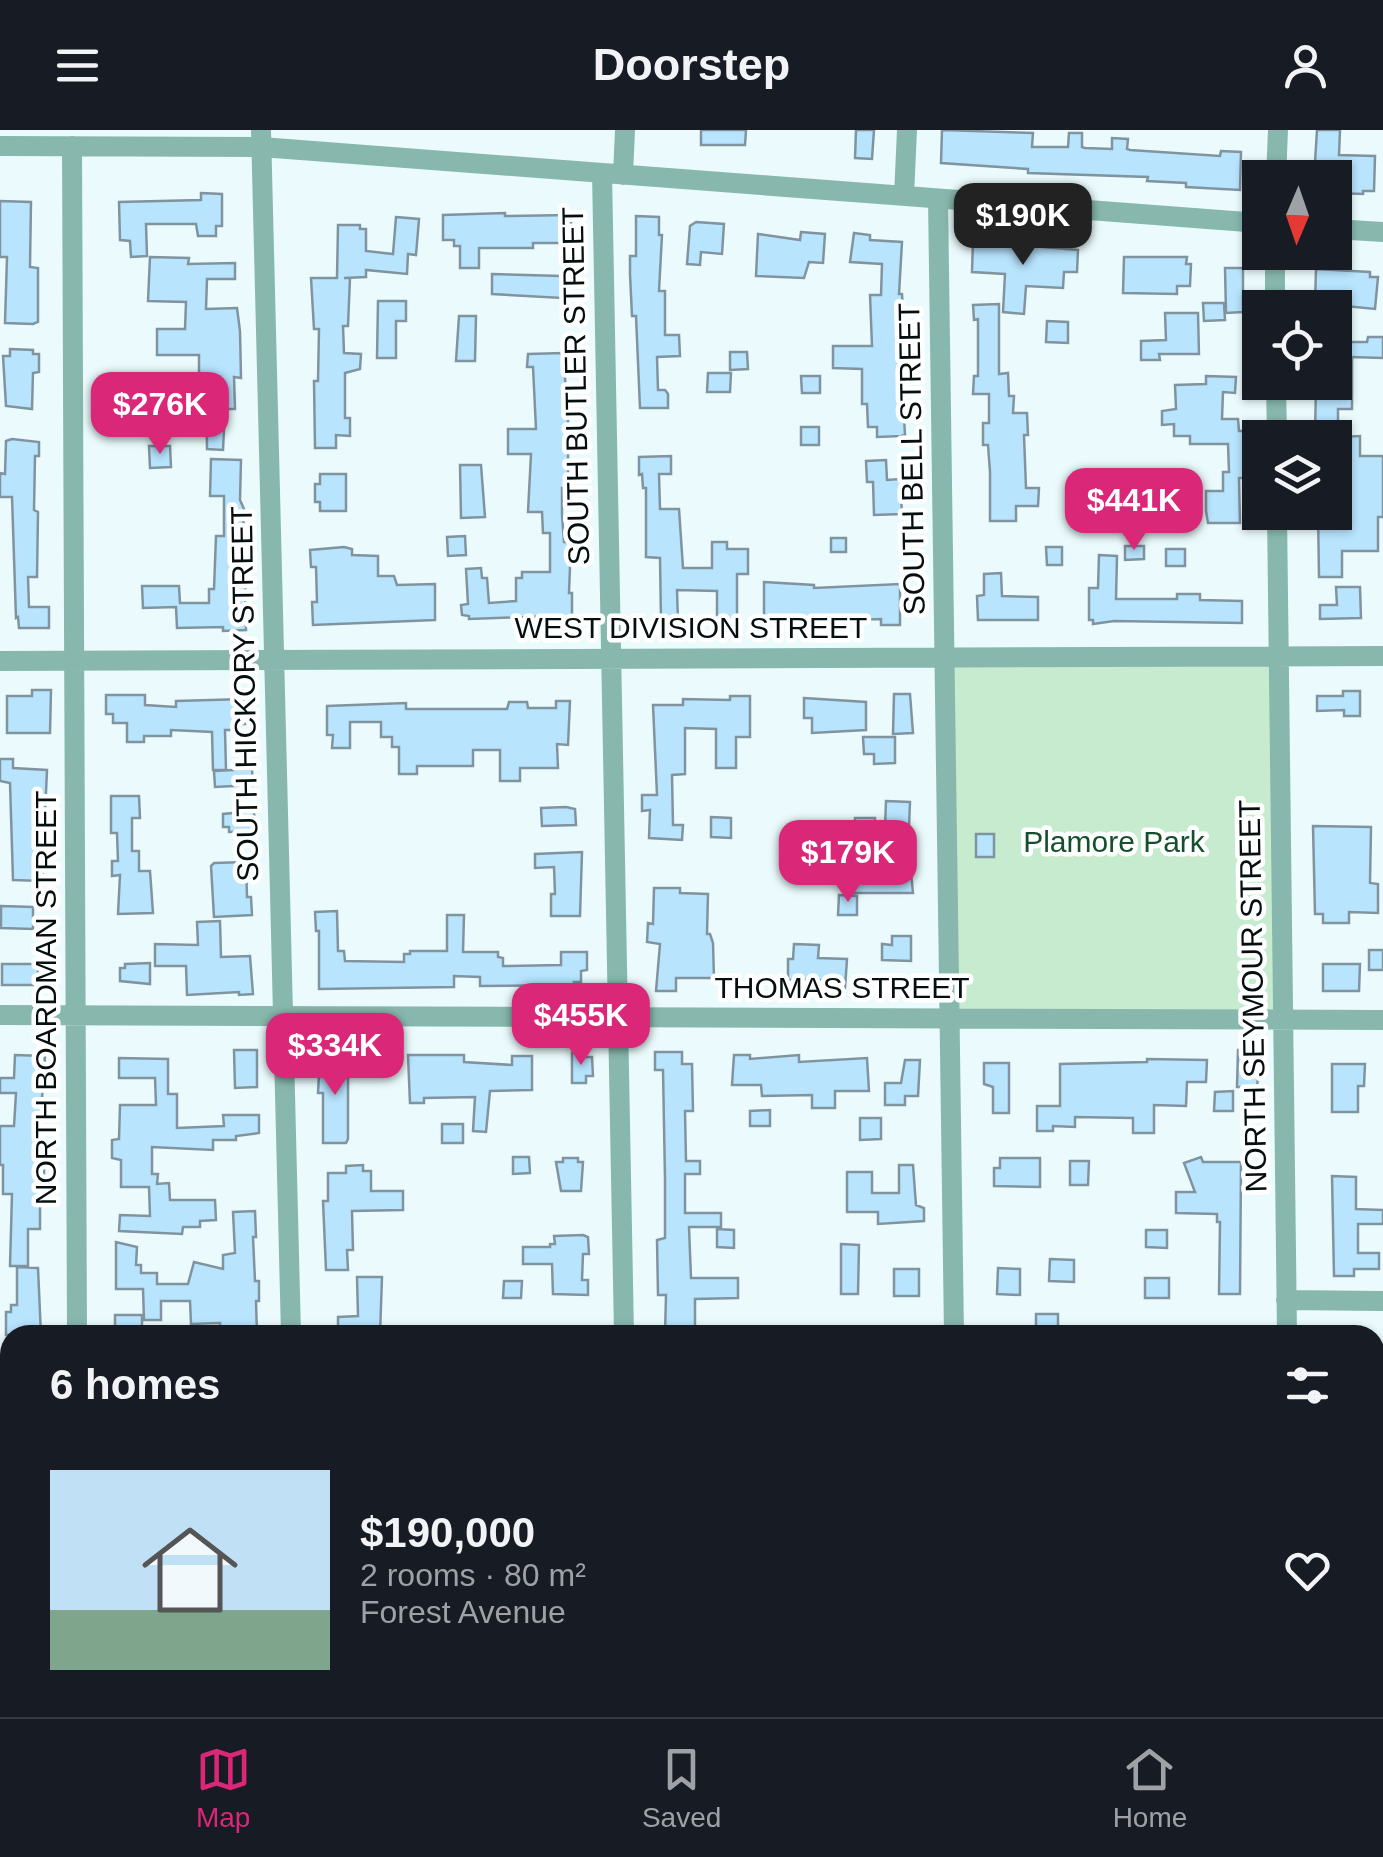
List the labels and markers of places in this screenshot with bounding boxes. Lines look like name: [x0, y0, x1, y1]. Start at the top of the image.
pin: $190K: [953, 183, 1093, 268]
pin: $276K: [90, 372, 230, 457]
pin: $441K: [1064, 468, 1204, 553]
pin: $179K: [778, 820, 918, 905]
pin: $455K: [511, 983, 651, 1068]
pin: $334K: [265, 1013, 405, 1098]

